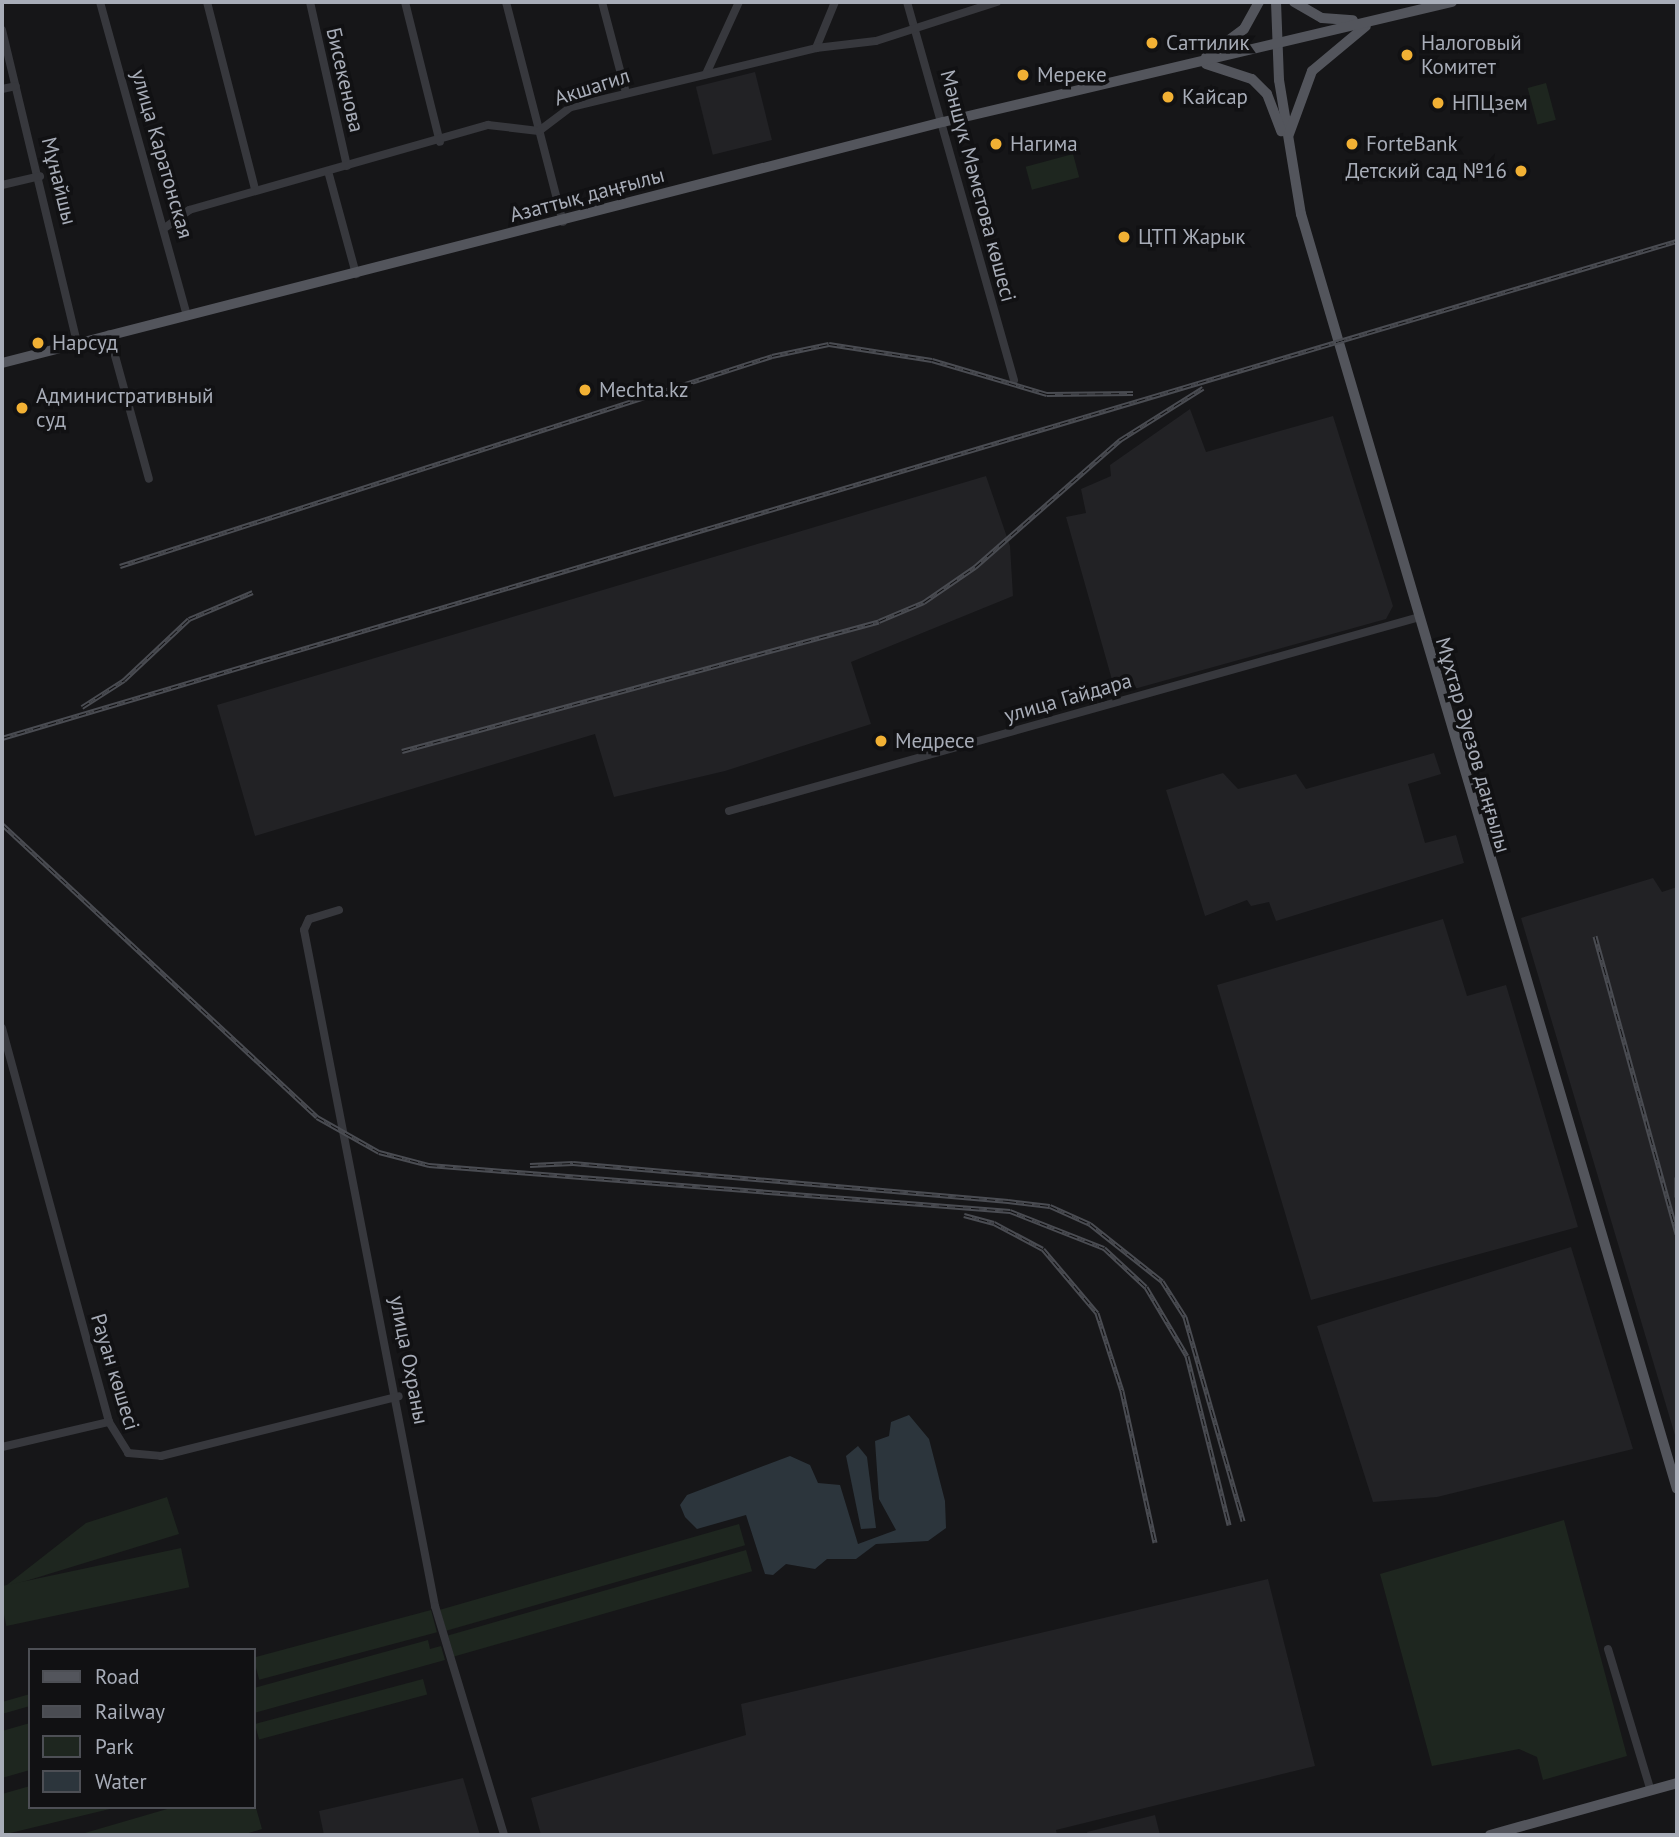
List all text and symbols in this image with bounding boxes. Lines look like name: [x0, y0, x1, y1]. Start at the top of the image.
street label: Бисекенова: [321, 25, 369, 135]
place label: Саттилик: [1166, 30, 1249, 56]
place label: Налоговый Комитет: [1421, 30, 1522, 80]
marker: Саттилик: [1144, 35, 1160, 51]
marker: Налоговый Комитет: [1399, 47, 1415, 63]
place label: Мереке: [1037, 62, 1107, 88]
street label: Акшагил: [551, 63, 633, 111]
street label: улица Каратонская: [126, 67, 198, 241]
street label: Мәншүк Мәметова көшесі: [935, 67, 1021, 305]
marker: Мереке: [1015, 67, 1031, 83]
place label: Кайсар: [1182, 84, 1248, 110]
marker: Кайсар: [1160, 89, 1176, 105]
place label: НПЦзем: [1452, 90, 1528, 116]
marker: НПЦзем: [1430, 95, 1446, 111]
place label: Нагима: [1010, 131, 1078, 157]
place label: ForteBank: [1366, 131, 1458, 157]
street label: Мұнайшы: [36, 135, 82, 227]
marker: Нагима: [988, 136, 1004, 152]
marker: ForteBank: [1344, 136, 1360, 152]
place label: Детский сад №16: [1345, 158, 1507, 184]
street label: Азаттық даңғылы: [507, 162, 667, 228]
marker: Детский сад №16: [1513, 163, 1529, 179]
place label: ЦТП Жарык: [1138, 224, 1245, 250]
marker: ЦТП Жарык: [1116, 229, 1132, 245]
place label: Нарсуд: [52, 330, 118, 356]
marker: Нарсуд: [30, 335, 46, 351]
place label: Mechta.kz: [599, 377, 688, 403]
marker: Mechta.kz: [577, 382, 593, 398]
place label: Административный суд: [36, 383, 214, 433]
marker: Административный суд: [14, 400, 30, 416]
street label: Мұхтар Әуезов даңғылы: [1430, 634, 1516, 856]
street label: улица Гайдара: [1001, 668, 1135, 728]
place label: Медресе: [895, 728, 975, 754]
marker: Медресе: [873, 733, 889, 749]
street label: улица Охраны: [384, 1293, 434, 1427]
street label: Рауан көшесі: [85, 1311, 145, 1433]
legend: [28, 1648, 256, 1809]
text: Road: [95, 1663, 139, 1690]
text: Railway: [95, 1698, 165, 1725]
text: Park: [95, 1733, 134, 1760]
text: Water: [95, 1768, 147, 1795]

